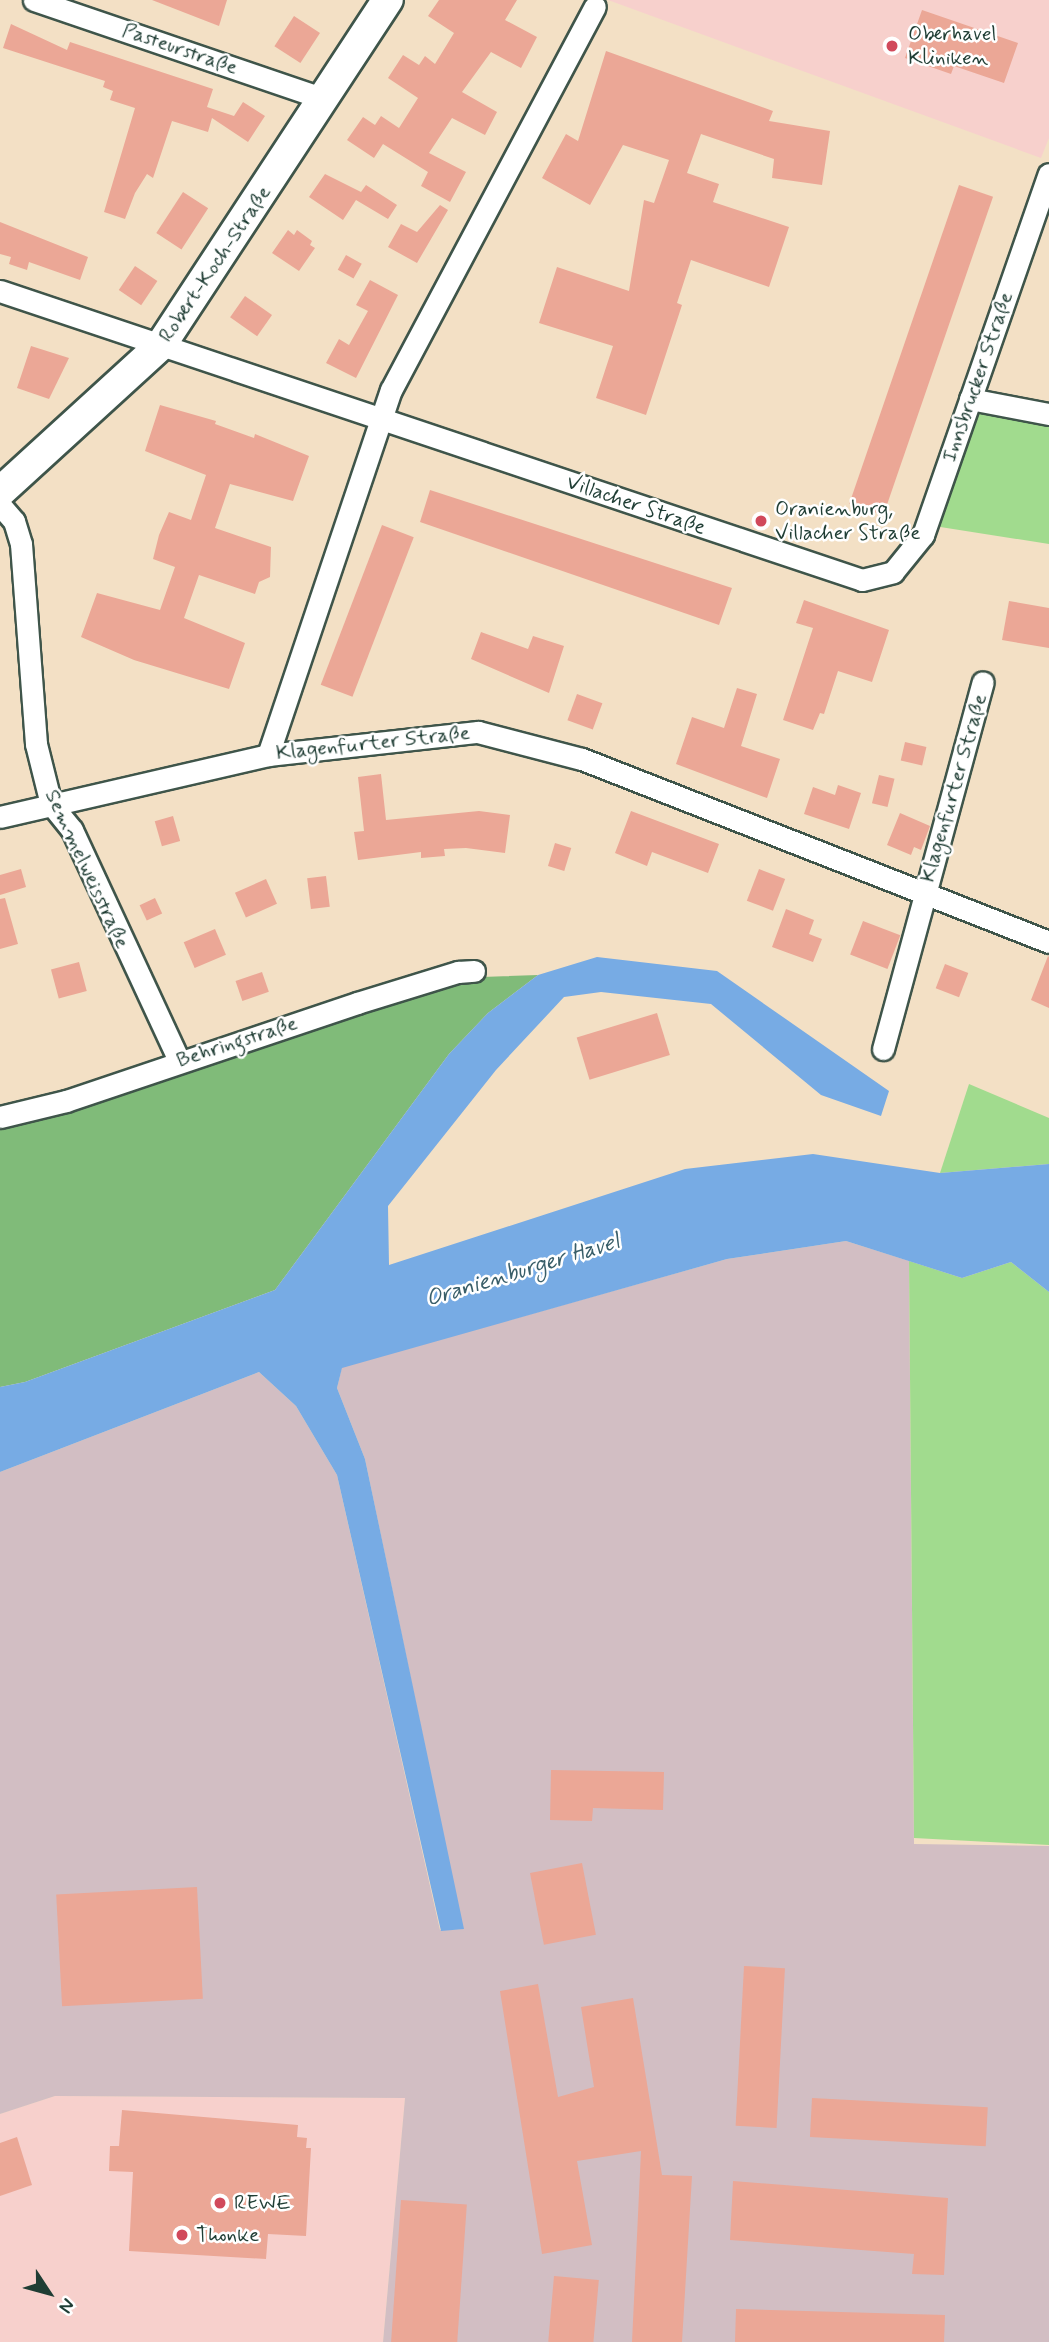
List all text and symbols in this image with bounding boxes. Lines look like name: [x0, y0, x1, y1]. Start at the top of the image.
street label: Pasteurstraße: [119, 18, 241, 80]
place label: Oberhavel Kliniken: [908, 21, 997, 71]
marker: Oberhavel Kliniken: [882, 36, 902, 56]
street label: Robert-Koch-Straße: [153, 181, 277, 347]
street label: Innsbrucker Straße: [938, 290, 1018, 464]
street label: Villacher Straße: [563, 469, 709, 541]
place label: Oranienburg, Villacher Straße: [775, 496, 920, 546]
marker: Oranienburg, Villacher Straße: [753, 513, 769, 529]
street label: Klagenfurter Straße: [916, 693, 992, 883]
street label: Klagenfurter Straße: [277, 720, 469, 766]
street label: Semmelweisstraße: [39, 786, 135, 952]
street label: Behringstraße: [173, 1011, 301, 1073]
water label: Oranienburger Havel: [421, 1228, 625, 1314]
place label: REWE: [234, 2190, 291, 2216]
marker: REWE: [212, 2195, 228, 2211]
place label: Thonke: [196, 2222, 259, 2248]
marker: Thonke: [174, 2227, 190, 2243]
north arrow: [14, 2258, 84, 2328]
text: N: [53, 2293, 80, 2318]

